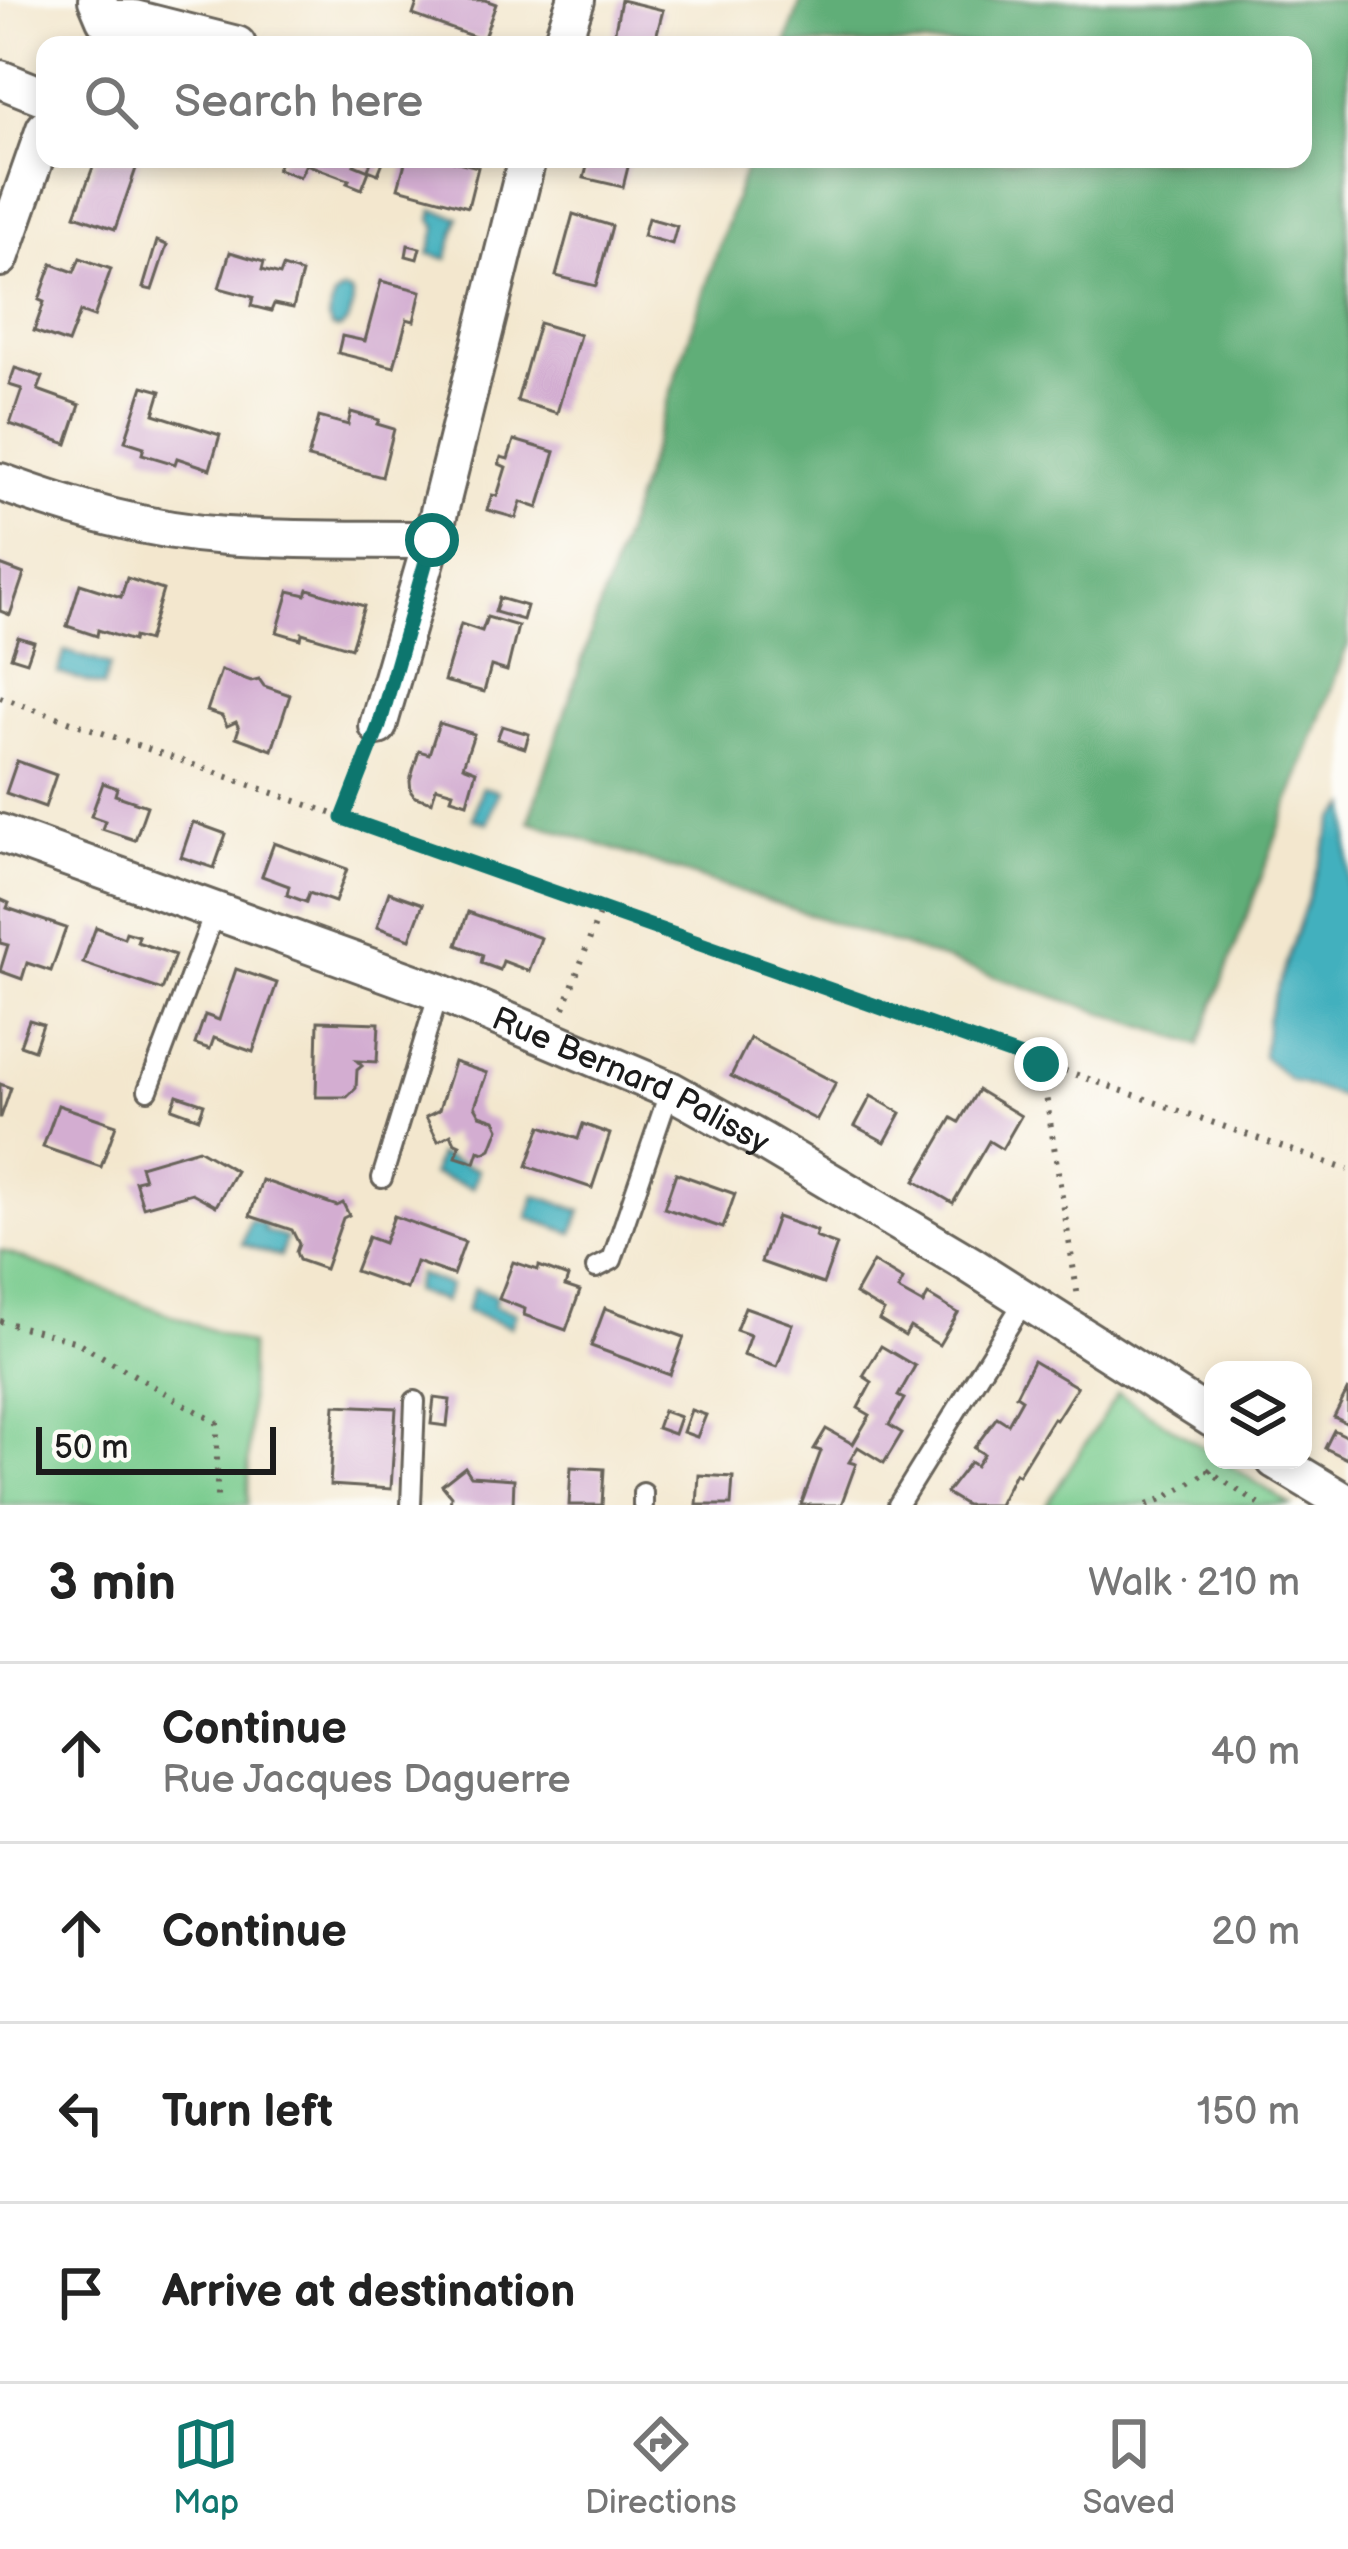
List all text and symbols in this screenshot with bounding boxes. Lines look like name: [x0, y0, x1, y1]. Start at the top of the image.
search box: [36, 36, 1312, 168]
icon: search: [78, 69, 144, 135]
text: Search here: [174, 75, 423, 130]
route start: [405, 513, 459, 567]
street label: Rue Bernard Palissy: [486, 999, 776, 1163]
route end: [1014, 1037, 1068, 1091]
map controls: [1204, 1361, 1312, 1469]
button: layers: [1204, 1361, 1312, 1469]
scale bar: [36, 1421, 276, 1474]
text: 50 m: [54, 1428, 129, 1468]
text: 3 min: [48, 1553, 176, 1614]
text: Walk · 210 m: [1088, 1560, 1300, 1607]
text: Continue: [162, 1702, 347, 1757]
icon: ahead: [48, 1720, 114, 1786]
text: 40 m: [1210, 1729, 1300, 1776]
text: Rue Jacques Daguerre: [162, 1757, 571, 1804]
icon: ahead: [48, 1900, 114, 1966]
text: Continue: [162, 1905, 347, 1960]
text: 20 m: [1211, 1909, 1300, 1956]
icon: left: [48, 2080, 114, 2146]
text: Turn left: [162, 2085, 333, 2140]
text: 150 m: [1197, 2089, 1300, 2136]
icon: arrive: [48, 2260, 114, 2326]
text: Arrive at destination: [162, 2265, 575, 2320]
tab: Map: [173, 2411, 239, 2523]
tab: Directions: [585, 2411, 737, 2523]
tab: Saved: [1082, 2411, 1175, 2523]

